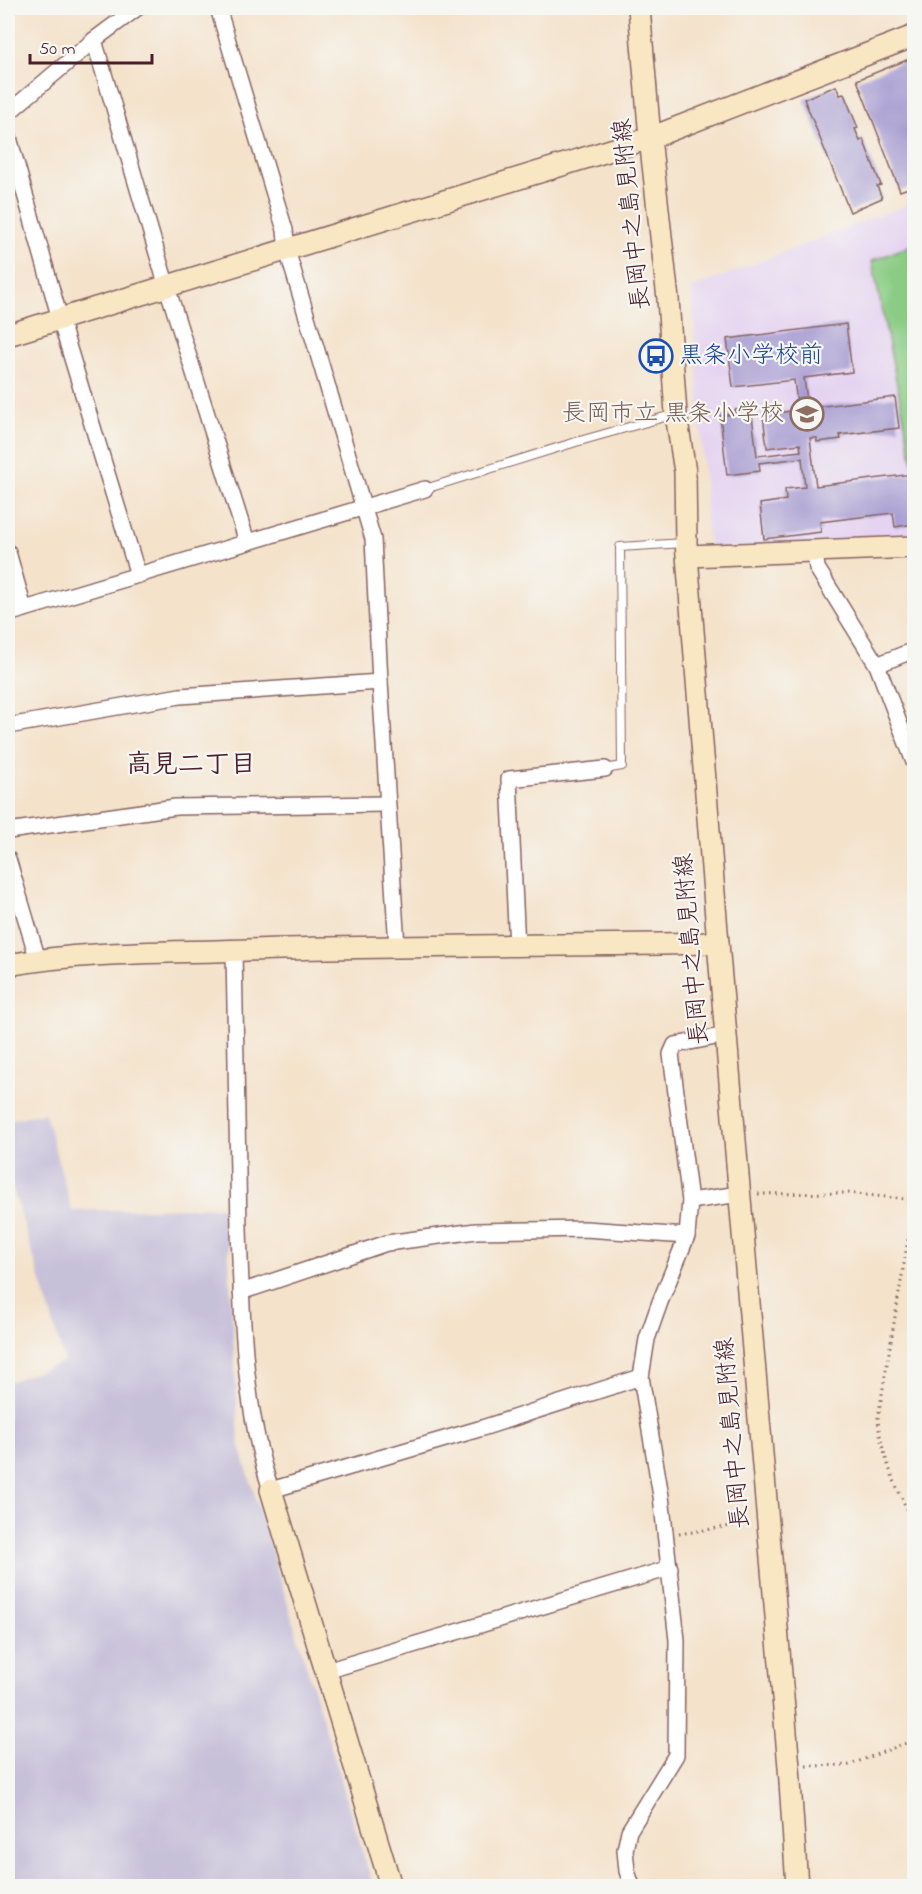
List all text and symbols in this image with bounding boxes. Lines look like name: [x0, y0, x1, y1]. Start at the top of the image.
scale bar: [30, 27, 152, 65]
text: 50 m: [39, 37, 76, 63]
street label: 長岡中之島見附線: [606, 117, 660, 311]
bus stop icon: 黒条小学校前: [638, 338, 674, 374]
place label: 黒条小学校前: [679, 339, 823, 374]
school or university icon: 長岡市立 黒条小学校: [789, 396, 825, 432]
place label: 長岡市立 黒条小学校: [562, 397, 784, 432]
district label: 高見二丁目: [126, 747, 256, 785]
street label: 長岡中之島見附線: [667, 852, 719, 1046]
street label: 長岡中之島見附線: [708, 1336, 760, 1530]

